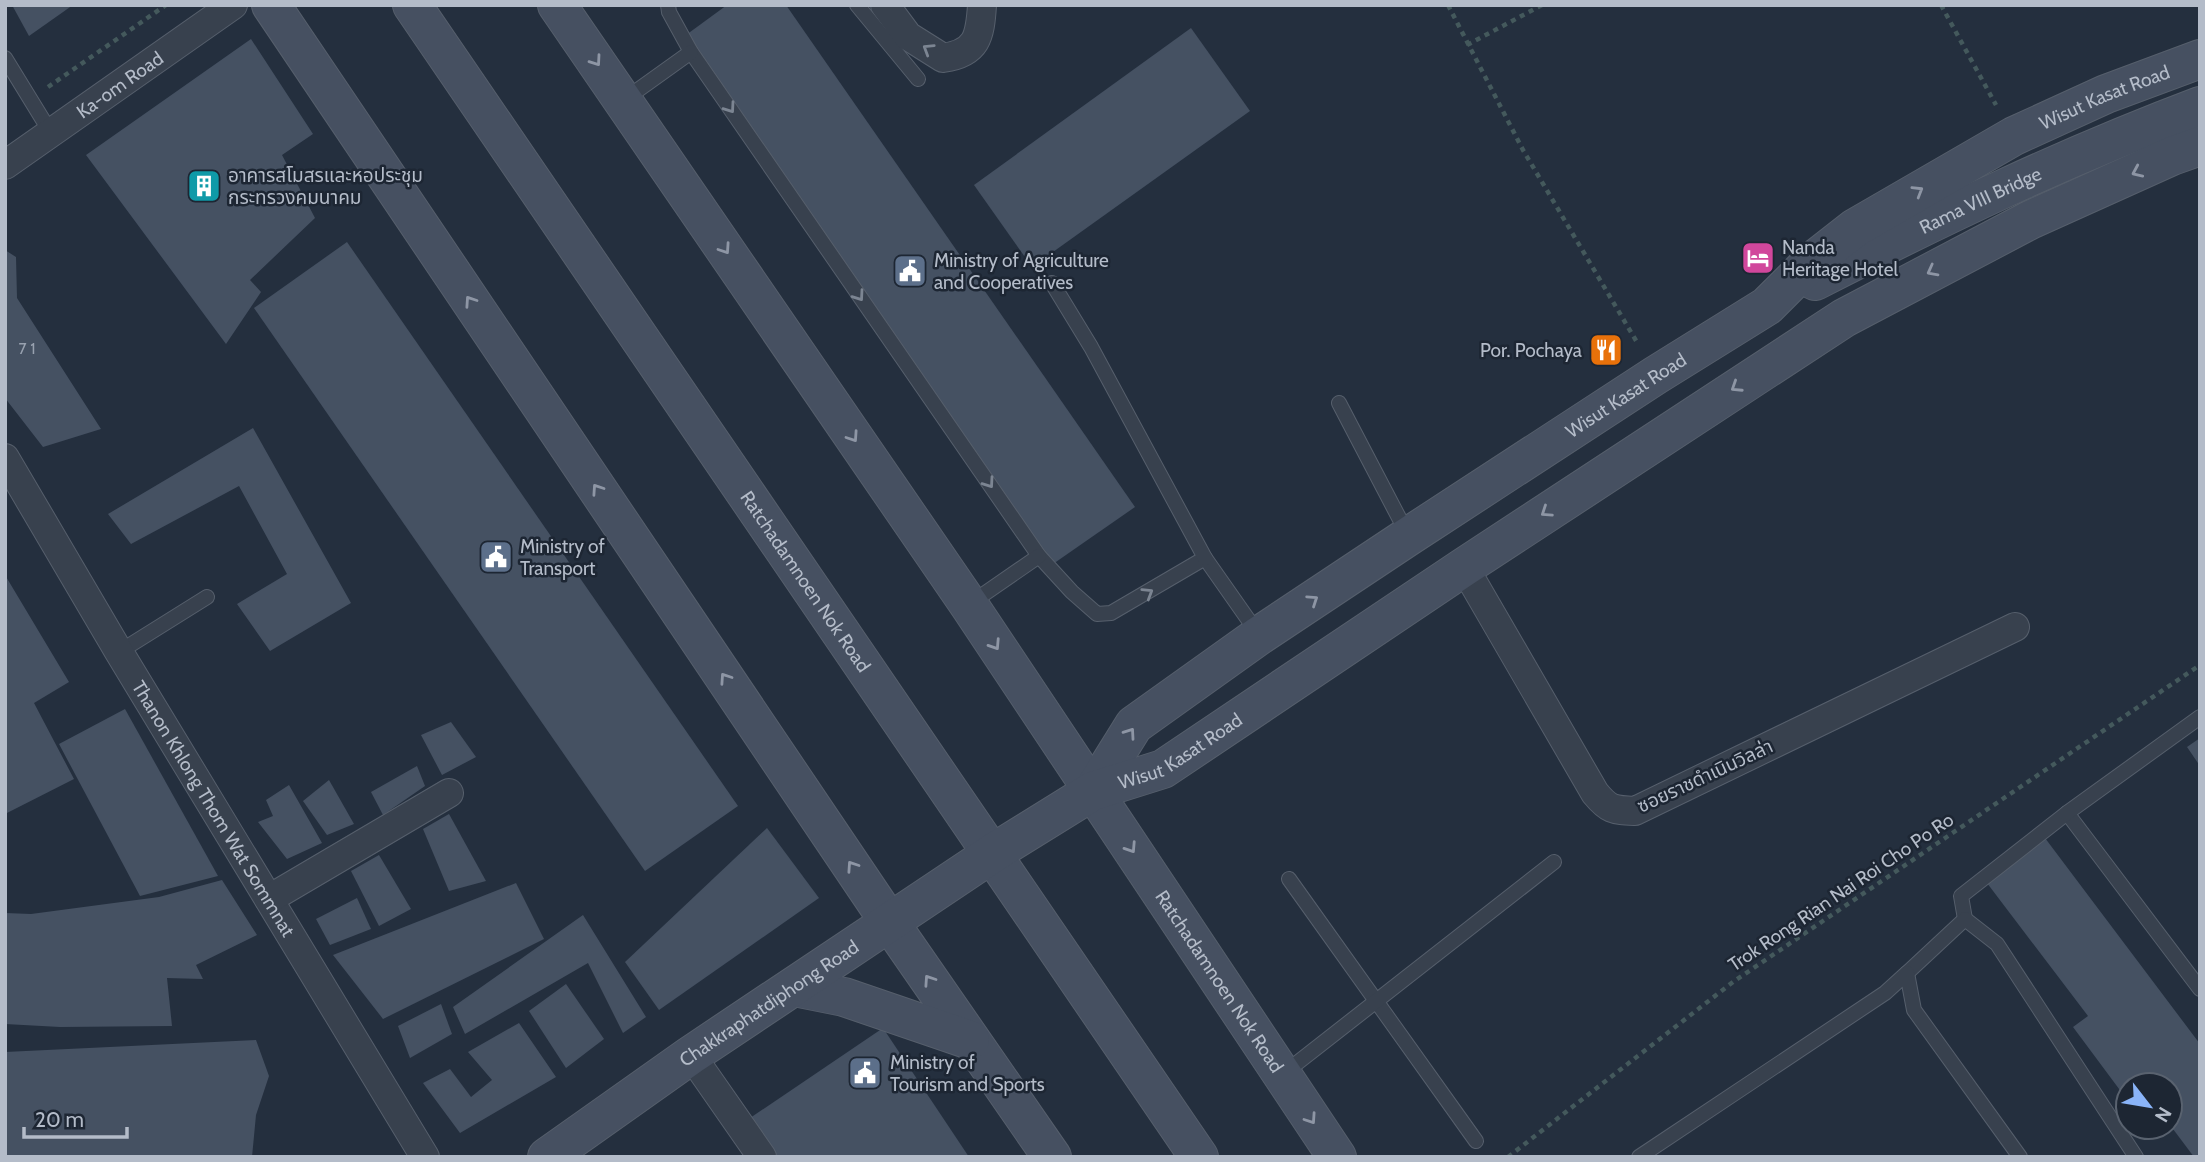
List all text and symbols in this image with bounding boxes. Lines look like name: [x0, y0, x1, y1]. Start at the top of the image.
one-way arrow: [923, 44, 936, 57]
street label: Ka-om Road: [72, 46, 167, 123]
one-way arrow: [588, 53, 600, 66]
street label: Wisut Kasat Road: [2036, 60, 2173, 134]
one-way arrow: [722, 100, 734, 113]
street label: Rama VIII Bridge: [1915, 161, 2045, 238]
place label: อาคารสโมสรและหอประชุม กระทรวงคมนาคม: [228, 164, 423, 209]
one-way arrow: [2131, 164, 2144, 178]
building icon: อาคารสโมสรและหอประชุม กระทรวงคมนาคม: [185, 167, 223, 205]
one-way arrow: [1910, 186, 1923, 199]
place label: Nanda Heritage Hotel: [1782, 236, 1898, 281]
hotel icon: Nanda Heritage Hotel: [1739, 239, 1777, 277]
one-way arrow: [717, 241, 729, 254]
place label: Ministry of Agriculture and Cooperatives: [934, 249, 1109, 294]
public building icon: Ministry of Agriculture and Cooperatives: [891, 252, 929, 290]
one-way arrow: [1927, 263, 1939, 276]
one-way arrow: [851, 288, 864, 301]
one-way arrow: [465, 295, 478, 308]
restaurant icon: Por. Pochaya: [1587, 331, 1625, 369]
house number: 7 1: [19, 339, 35, 358]
place label: Por. Pochaya: [1480, 339, 1582, 362]
street label: Wisut Kasat Road: [1561, 348, 1690, 442]
one-way arrow: [1731, 379, 1744, 391]
one-way arrow: [845, 429, 858, 442]
one-way arrow: [980, 475, 993, 488]
one-way arrow: [593, 484, 606, 497]
street label: Ratchadamnoen Nok Road: [736, 486, 876, 676]
one-way arrow: [1541, 504, 1554, 517]
place label: Ministry of Transport: [520, 535, 605, 580]
public building icon: Ministry of Transport: [477, 538, 515, 576]
one-way arrow: [1140, 588, 1153, 601]
one-way arrow: [1305, 595, 1318, 608]
one-way arrow: [987, 637, 999, 650]
one-way arrow: [720, 672, 733, 685]
street label: Thanon Khlong Thom Wat Sommnat: [128, 676, 300, 941]
street label: Wisut Kasat Road: [1115, 708, 1246, 794]
one-way arrow: [1122, 728, 1134, 741]
street label: ซอยราชดำเนินวิลล่า: [1633, 734, 1777, 818]
street label: Trok Rong Rian Nai Roi Cho Po Ro: [1724, 808, 1958, 976]
one-way arrow: [1122, 840, 1135, 853]
one-way arrow: [848, 861, 860, 874]
street label: Ratchadamnoen Nok Road: [1151, 886, 1289, 1077]
street label: Chakkraphatdiphong Road: [675, 935, 863, 1071]
one-way arrow: [925, 975, 937, 988]
place label: Ministry of Tourism and Sports: [890, 1051, 1045, 1096]
public building icon: Ministry of Tourism and Sports: [846, 1054, 884, 1092]
north arrow: [2114, 1071, 2184, 1141]
scale bar: [24, 1096, 128, 1140]
text: N: [2150, 1103, 2176, 1126]
text: 20 m: [35, 1107, 84, 1132]
one-way arrow: [1303, 1111, 1316, 1124]

